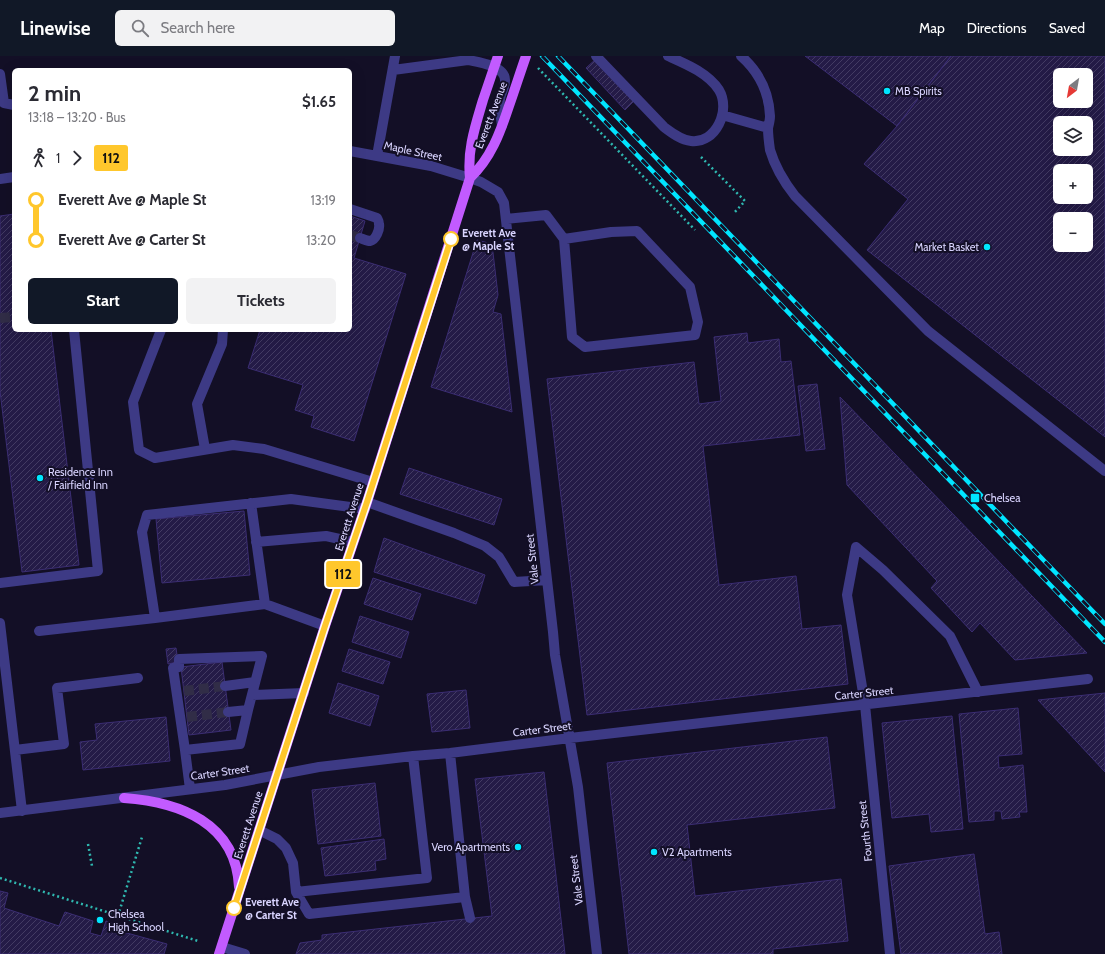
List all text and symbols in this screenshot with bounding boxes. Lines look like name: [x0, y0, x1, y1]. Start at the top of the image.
search box: [115, 10, 395, 46]
text: Linewise: [20, 17, 91, 40]
icon: search: [129, 17, 151, 39]
text: Search here: [161, 19, 235, 37]
text: Map: [919, 19, 945, 37]
text: Directions: [967, 19, 1027, 37]
text: Saved: [1049, 19, 1085, 37]
north arrow: [1053, 68, 1093, 108]
map controls: [1053, 68, 1093, 252]
street label: Everett Avenue: [472, 79, 510, 150]
text: 2 min: [28, 80, 81, 107]
place label: MB Spirits: [895, 84, 942, 98]
marker: MB Spirits: [882, 86, 892, 96]
text: $1.65: [302, 93, 336, 111]
text: 13:18 – 13:20 · Bus: [28, 109, 126, 125]
button: layers: [1053, 116, 1093, 156]
street label: Maple Street: [383, 138, 444, 164]
icon: walk: [28, 147, 50, 169]
icon: forward: [66, 147, 88, 169]
text: 112: [102, 149, 120, 167]
text: 1: [56, 150, 60, 166]
button: +: [1053, 164, 1093, 204]
text: Everett Ave @ Maple St: [58, 191, 206, 209]
text: 13:19: [310, 192, 336, 208]
button: −: [1053, 212, 1093, 252]
place label: Everett Ave @ Maple St: [462, 226, 516, 253]
text: Everett Ave @ Carter St: [58, 231, 206, 249]
marker: Everett Ave @ Maple St: [443, 231, 459, 247]
text: 13:20: [306, 232, 336, 248]
place label: Market Basket: [914, 240, 979, 254]
marker: Market Basket: [982, 242, 992, 252]
button: Start: [28, 278, 178, 324]
button: Tickets: [186, 278, 336, 324]
place label: Residence Inn / Fairfield Inn: [47, 465, 113, 492]
marker: Residence Inn / Fairfield Inn: [35, 473, 45, 483]
street label: Everett Avenue: [331, 481, 367, 553]
place label: Chelsea: [984, 491, 1021, 505]
marker: Chelsea: [969, 492, 981, 504]
street label: Vale Street: [522, 533, 542, 585]
line badge: 112: [320, 561, 366, 587]
text: 112: [334, 565, 352, 583]
street label: Carter Street: [834, 683, 894, 703]
street label: Carter Street: [512, 718, 572, 740]
street label: Carter Street: [190, 761, 250, 783]
street label: Everett Avenue: [230, 789, 266, 861]
street label: Fourth Street: [855, 800, 875, 862]
place label: Vero Apartments: [431, 840, 510, 854]
marker: Vero Apartments: [513, 842, 523, 852]
place label: V2 Apartments: [662, 845, 732, 859]
marker: V2 Apartments: [649, 847, 659, 857]
street label: Vale Street: [566, 854, 586, 906]
place label: Everett Ave @ Carter St: [245, 895, 299, 922]
marker: Everett Ave @ Carter St: [226, 900, 242, 916]
place label: Chelsea High School: [108, 907, 164, 934]
marker: Chelsea High School: [95, 915, 105, 925]

